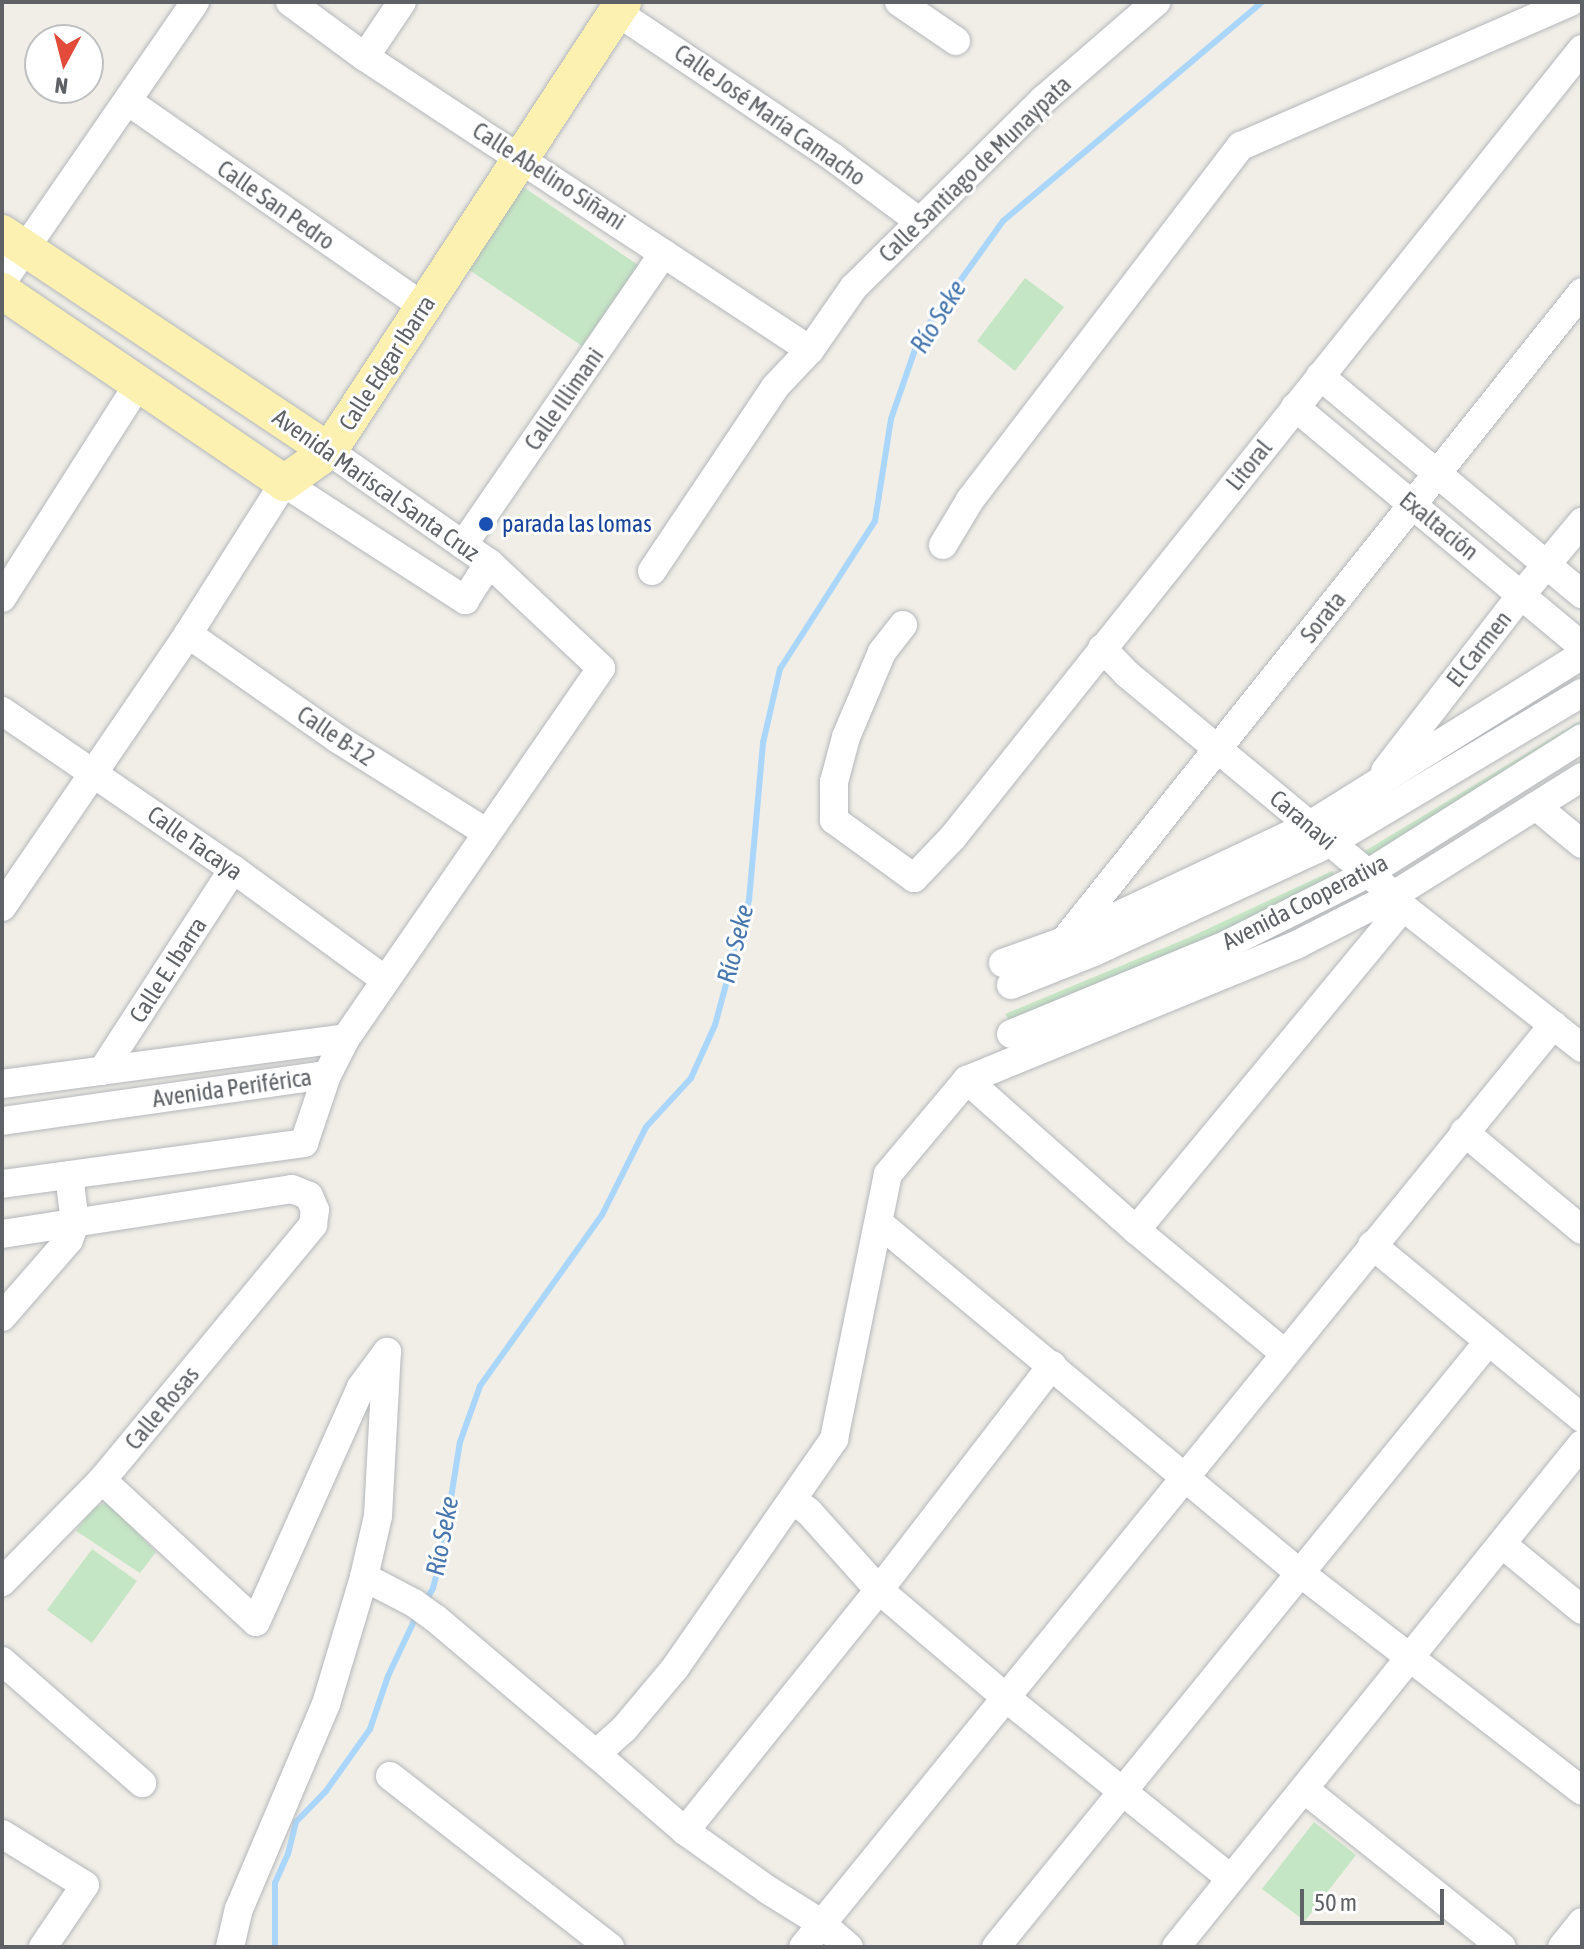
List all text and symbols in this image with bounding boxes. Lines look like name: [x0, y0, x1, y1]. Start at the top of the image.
north arrow: [24, 24, 104, 104]
street label: Calle José María Camacho: [669, 38, 871, 192]
street label: Calle Santiago de Munaypata: [873, 70, 1077, 268]
text: N: [53, 72, 69, 100]
street label: Calle Abelino Siñani: [467, 116, 631, 236]
street label: Calle San Pedro: [212, 154, 340, 256]
water label: Río Seke: [905, 275, 973, 359]
street label: Calle Edgar Ibarra: [333, 290, 441, 436]
street label: Calle Illimani: [518, 342, 610, 456]
street label: Avenida Mariscal Santa Cruz: [267, 403, 485, 567]
street label: Litoral: [1220, 434, 1278, 496]
street label: Exaltación: [1394, 486, 1484, 566]
place label: parada las lomas: [502, 510, 652, 538]
marker: parada las lomas: [477, 515, 495, 533]
street label: Sorata: [1294, 586, 1352, 648]
street label: El Carmen: [1440, 605, 1518, 693]
street label: Calle B-12: [292, 700, 380, 772]
street label: Caranavi: [1264, 784, 1342, 856]
street label: Calle Tacaya: [142, 800, 248, 886]
street label: Avenida Cooperativa: [1217, 848, 1393, 956]
water label: Río Seke: [711, 901, 761, 987]
street label: Calle E. Ibarra: [123, 912, 213, 1028]
street label: Avenida Periférica: [151, 1063, 313, 1113]
street label: Calle Rosas: [119, 1360, 205, 1456]
water label: Río Seke: [420, 1494, 466, 1578]
scale bar: [1304, 1873, 1448, 1923]
text: 50 m: [1314, 1889, 1357, 1916]

